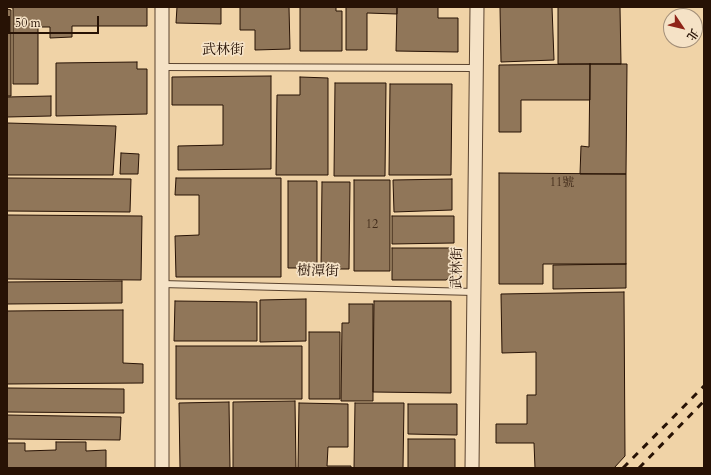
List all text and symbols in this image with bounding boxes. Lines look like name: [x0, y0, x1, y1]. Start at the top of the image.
scale bar: [10, 8, 101, 34]
north arrow: [663, 8, 703, 48]
text: 50 m: [15, 15, 41, 31]
text: 北: [683, 26, 702, 43]
street label: 武林街: [202, 43, 244, 59]
house number: 11號: [550, 176, 574, 190]
house number: 12: [366, 218, 378, 232]
street label: 武林街: [449, 247, 467, 289]
street label: 樹潭街: [297, 263, 339, 281]

